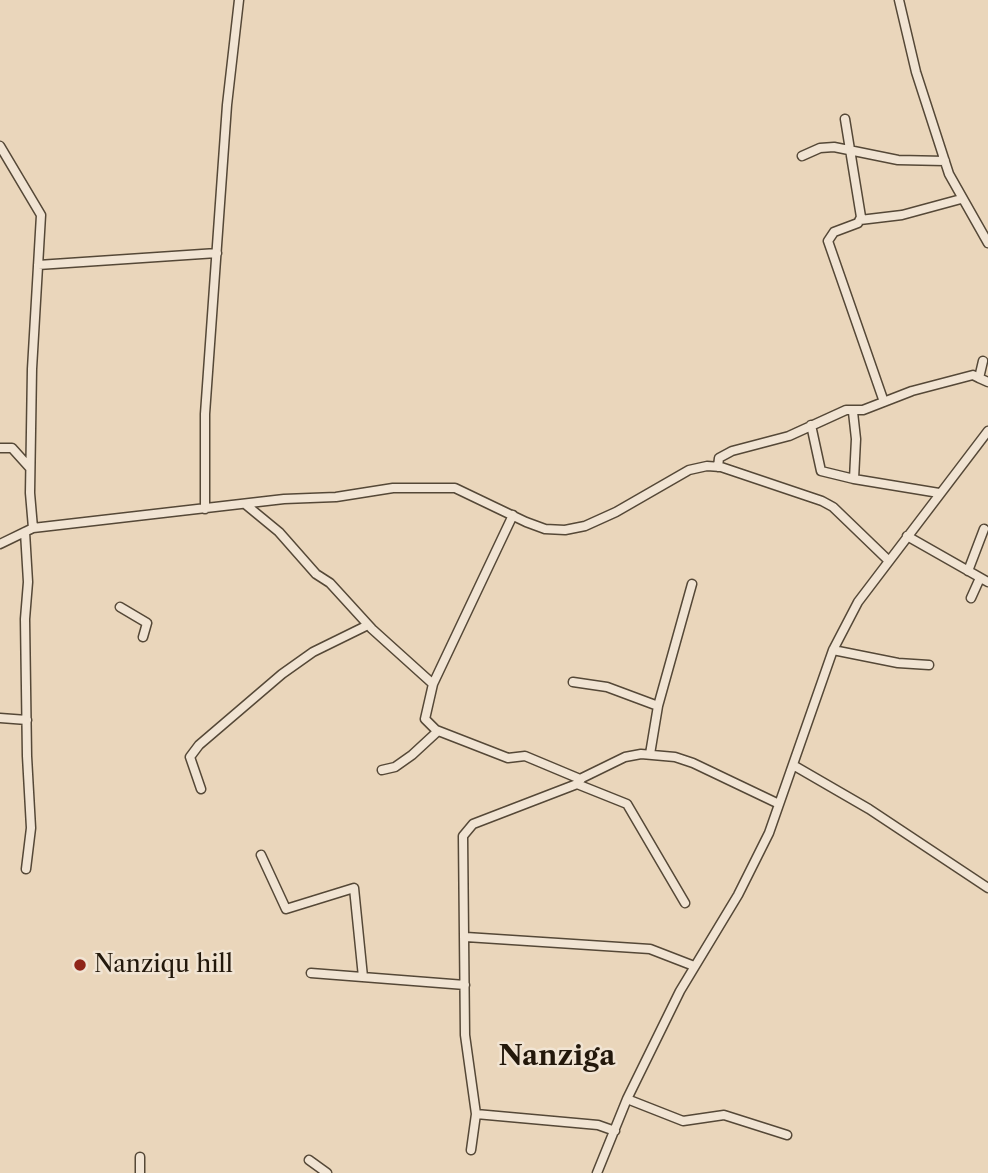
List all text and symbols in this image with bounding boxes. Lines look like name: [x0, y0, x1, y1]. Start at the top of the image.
place label: Nanziqu hill: [94, 951, 233, 979]
marker: Nanziqu hill: [72, 957, 88, 973]
district label: Nanziga: [498, 1040, 616, 1074]

